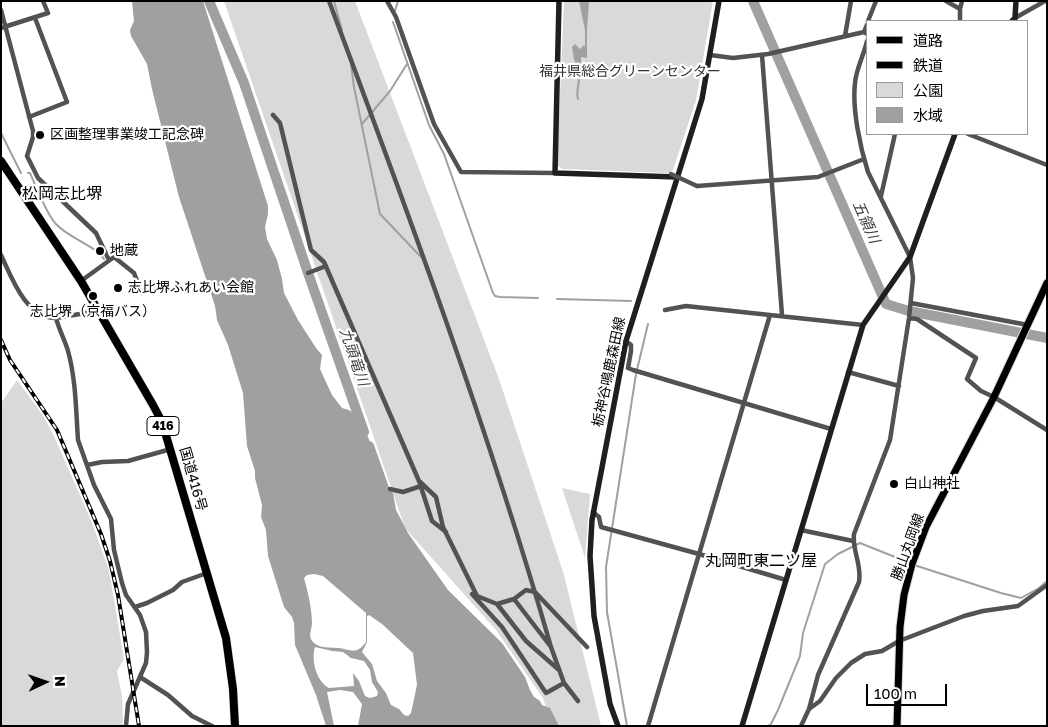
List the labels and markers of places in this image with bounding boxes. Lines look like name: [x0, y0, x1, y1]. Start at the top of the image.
place label: 区画整理事業竣工記念碑: [50, 127, 204, 143]
marker: 区画整理事業竣工記念碑: [34, 129, 46, 141]
place label: 地蔵: [110, 243, 138, 259]
marker: 地蔵: [94, 245, 106, 257]
place label: 志比堺ふれあい会館: [128, 280, 254, 296]
marker: 志比堺ふれあい会館: [112, 282, 124, 294]
marker: 志比堺（京福バス）: [87, 290, 99, 302]
place label: 志比堺（京福バス）: [30, 304, 156, 320]
place label: 白山神社: [904, 476, 960, 492]
marker: 白山神社: [888, 478, 900, 490]

